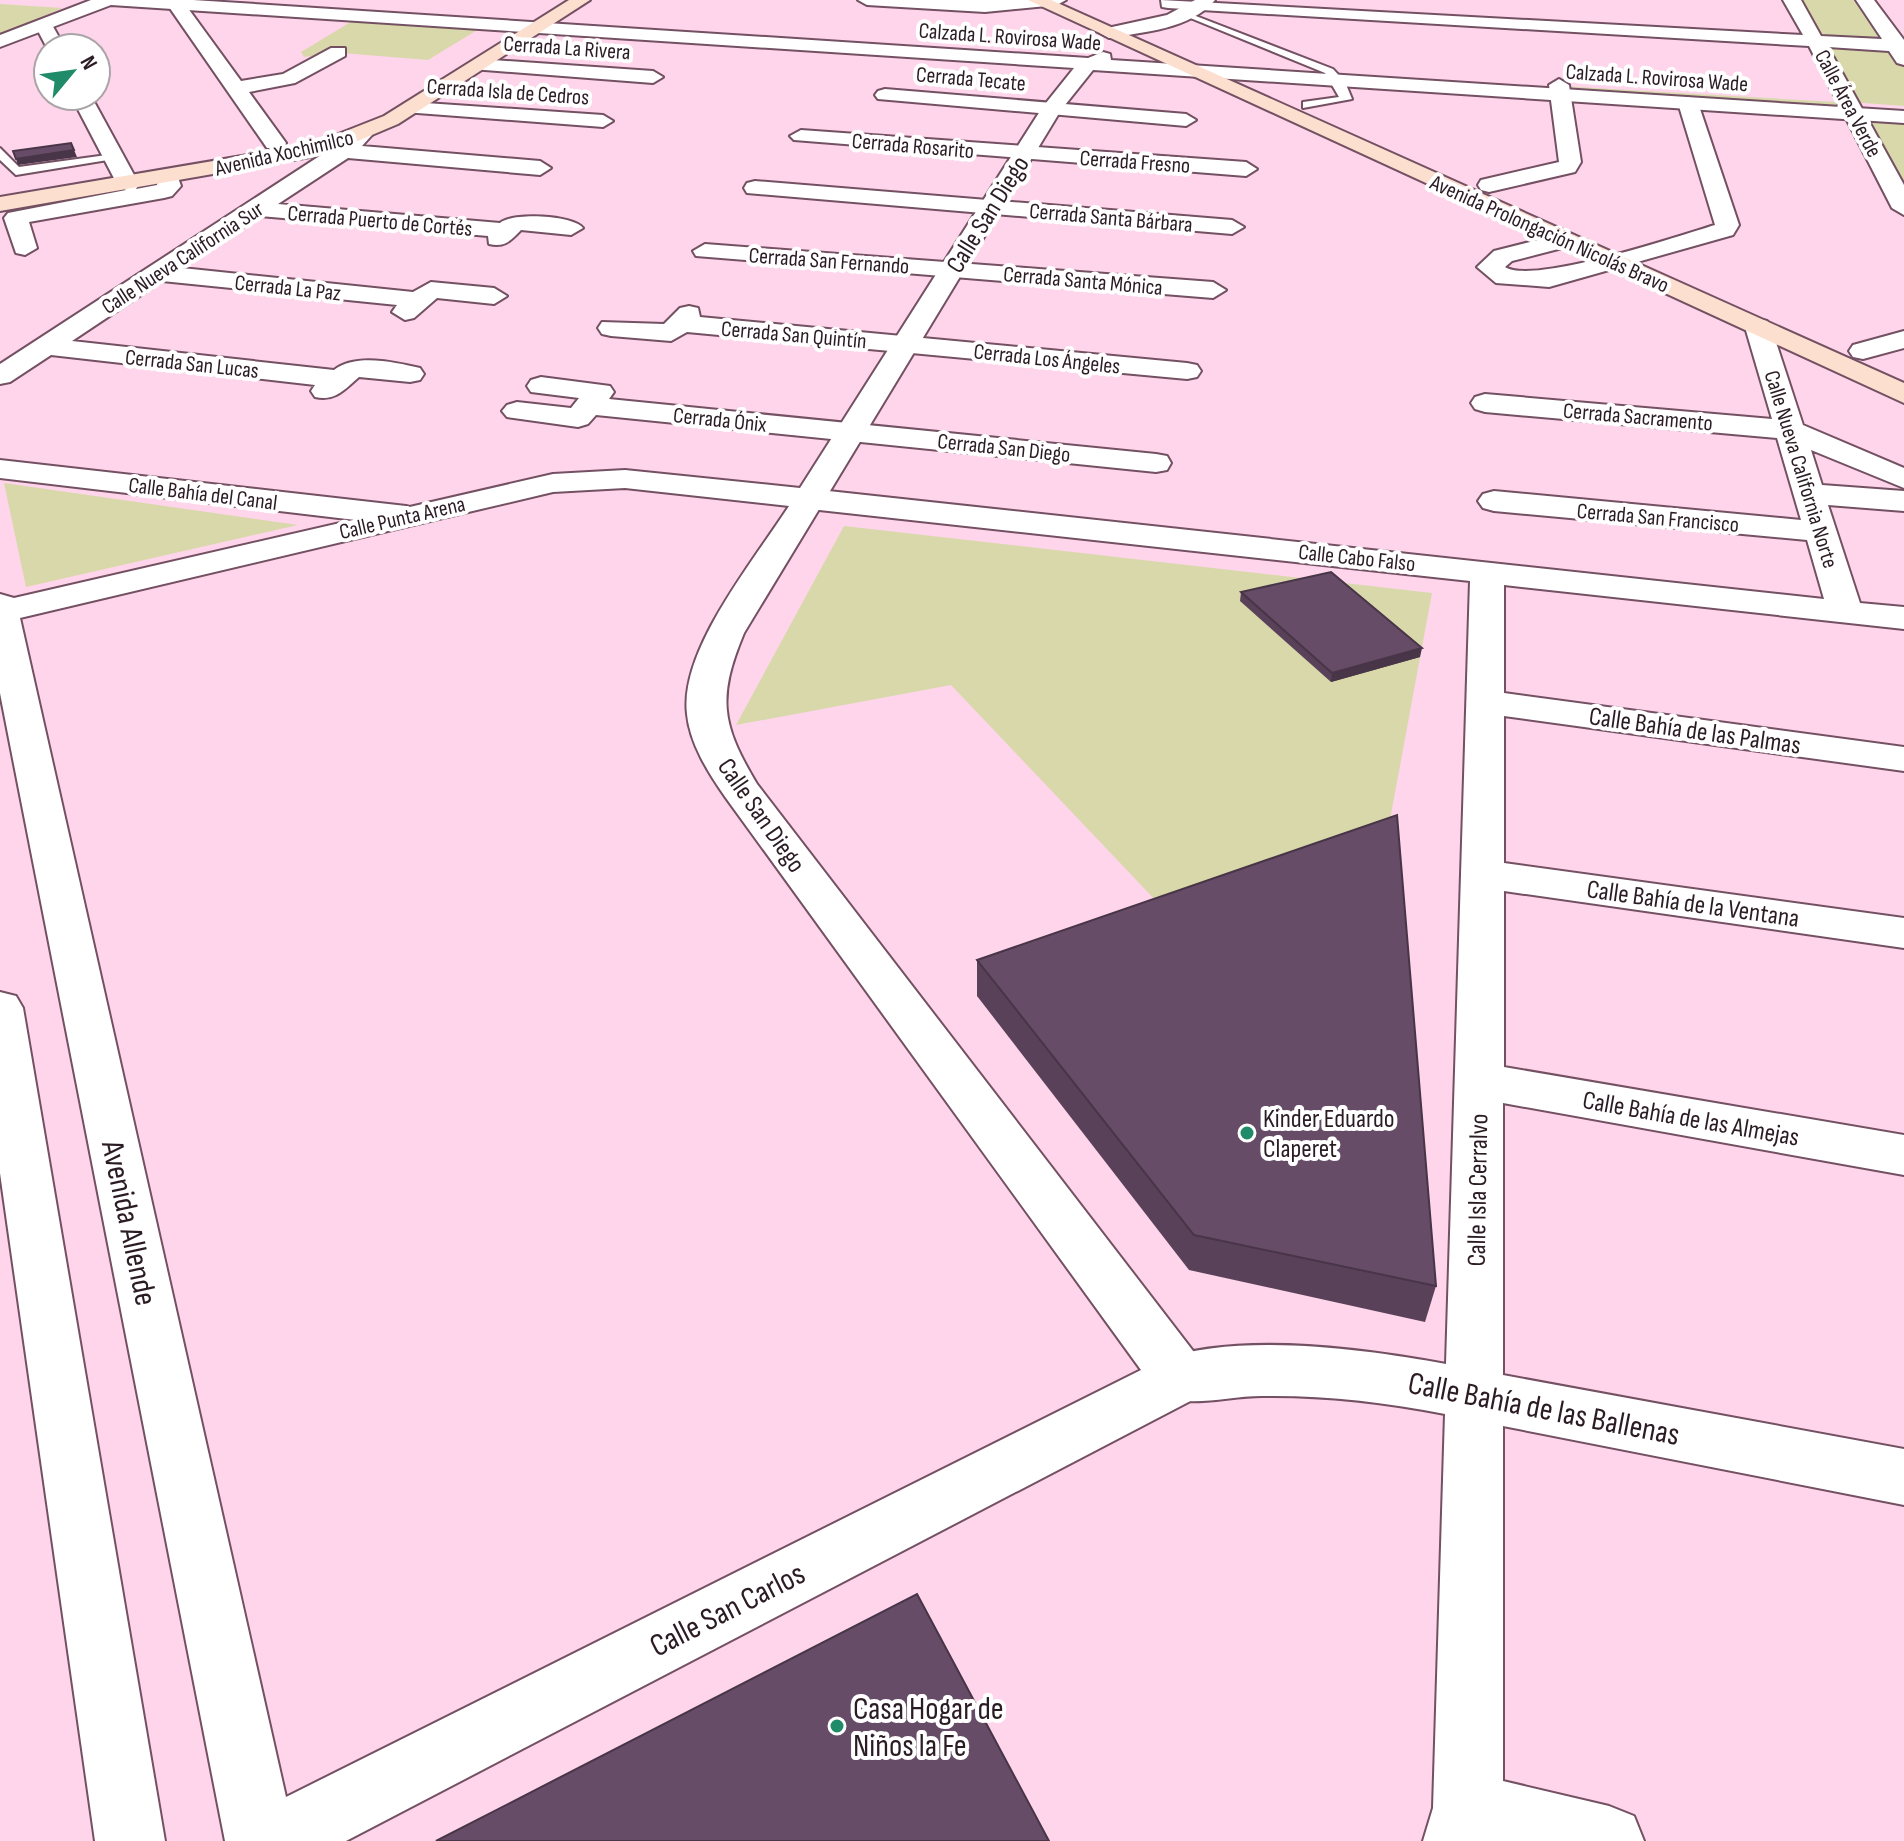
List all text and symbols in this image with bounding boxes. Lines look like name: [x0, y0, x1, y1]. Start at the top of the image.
street label: Calzada L. Rovirosa Wade: [918, 18, 1102, 57]
street label: Cerrada La Rivera: [503, 31, 631, 66]
north arrow: [32, 32, 112, 112]
street label: Calle Área Verde: [1808, 45, 1887, 162]
text: N: [74, 51, 103, 75]
street label: Calzada L. Rovirosa Wade: [1565, 59, 1749, 98]
street label: Cerrada Tecate: [915, 61, 1027, 98]
street label: Cerrada Isla de Cedros: [426, 73, 590, 112]
street label: Avenida Xochimilco: [211, 124, 356, 183]
street label: Cerrada Rosarito: [851, 128, 975, 165]
street label: Cerrada Fresno: [1079, 145, 1191, 180]
street label: Calle San Diego: [940, 151, 1036, 279]
street label: Avenida Prolongación Nicolás Bravo: [1425, 169, 1673, 299]
street label: Calle Nueva California Sur: [97, 196, 269, 321]
street label: Cerrada Santa Bárbara: [1028, 198, 1194, 239]
street label: Cerrada Puerto de Cortés: [286, 200, 473, 243]
street label: Cerrada San Fernando: [748, 242, 910, 281]
street label: Cerrada Santa Mónica: [1002, 261, 1164, 302]
street label: Cerrada La Paz: [233, 269, 342, 308]
street label: Cerrada San Quintín: [720, 316, 868, 355]
street label: Cerrada Los Ángeles: [972, 338, 1122, 381]
street label: Cerrada San Lucas: [124, 344, 260, 385]
street label: Calle Nueva California Norte: [1758, 367, 1843, 571]
street label: Cerrada Sacramento: [1562, 397, 1714, 437]
street label: Cerrada Ónix: [672, 402, 769, 439]
street label: Cerrada San Diego: [936, 428, 1072, 469]
street label: Calle Bahía del Canal: [127, 472, 279, 517]
street label: Calle Punta Arena: [337, 491, 468, 546]
street label: Cerrada San Francisco: [1576, 498, 1740, 539]
street label: Calle Cabo Falso: [1297, 539, 1417, 578]
street label: Calle Bahía de las Palmas: [1587, 701, 1803, 762]
street label: Calle San Diego: [710, 753, 811, 879]
street label: Calle Bahía de la Ventana: [1585, 874, 1801, 935]
street label: Calle Bahía de las Almejas: [1580, 1085, 1801, 1154]
place label: Kinder Eduardo Claperet: [1263, 1104, 1395, 1165]
street label: Calle Isla Cerralvo: [1462, 1113, 1495, 1267]
marker: Kinder Eduardo Claperet: [1238, 1124, 1256, 1142]
street label: Avenida Allende: [92, 1136, 165, 1309]
street label: Calle Bahía de las Ballenas: [1405, 1364, 1683, 1455]
street label: Calle San Carlos: [643, 1555, 812, 1666]
place label: Casa Hogar de Niños la Fe: [853, 1690, 1004, 1766]
marker: Casa Hogar de Niños la Fe: [828, 1717, 846, 1735]

